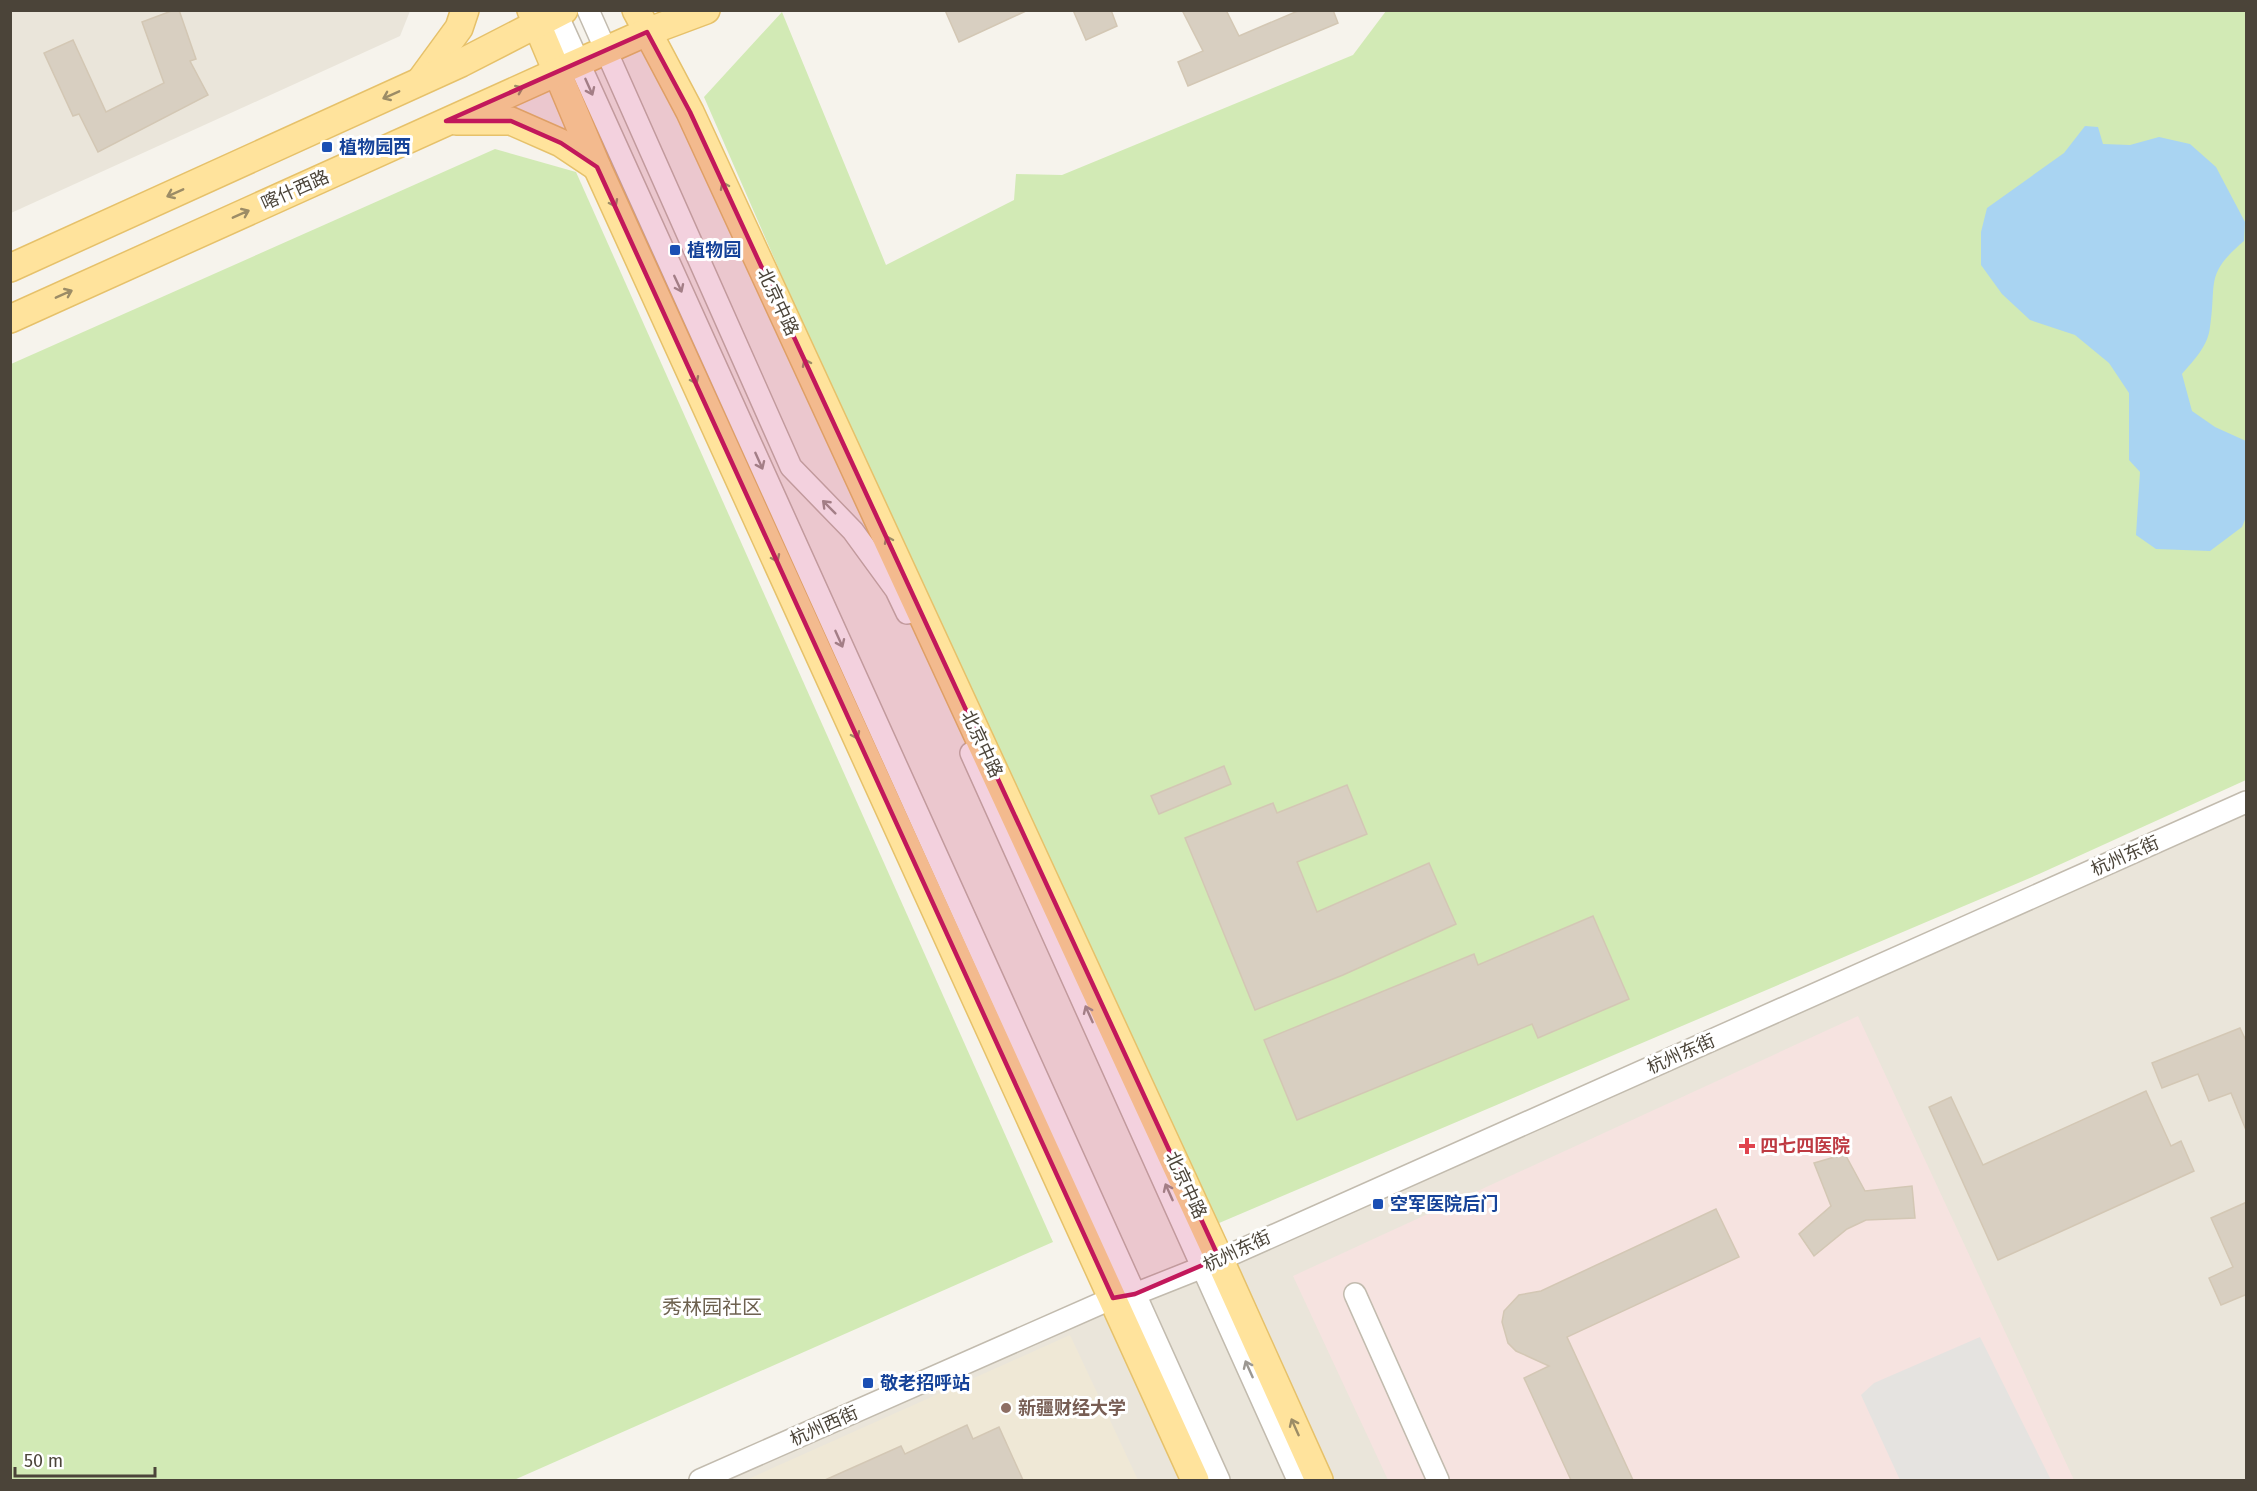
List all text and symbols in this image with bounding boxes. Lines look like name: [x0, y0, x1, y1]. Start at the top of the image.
one-way arrow: [584, 77, 595, 95]
one-way arrow: [505, 84, 523, 96]
one-way arrow: [383, 90, 401, 102]
place label: 植物园西: [339, 136, 411, 158]
marker: 植物园西: [320, 140, 334, 154]
street label: 喀什西路: [258, 165, 332, 215]
one-way arrow: [720, 181, 732, 199]
one-way arrow: [167, 188, 185, 200]
one-way arrow: [606, 189, 618, 207]
one-way arrow: [232, 208, 250, 219]
place label: 植物园: [687, 239, 741, 261]
marker: 植物园: [668, 243, 682, 257]
street label: 北京中路: [753, 265, 803, 339]
one-way arrow: [673, 274, 685, 292]
one-way arrow: [54, 288, 72, 300]
one-way arrow: [802, 358, 813, 376]
one-way arrow: [687, 367, 699, 385]
one-way arrow: [755, 452, 766, 470]
one-way arrow: [821, 499, 836, 514]
one-way arrow: [883, 535, 895, 553]
one-way arrow: [768, 544, 780, 562]
one-way arrow: [834, 629, 845, 648]
street label: 北京中路: [957, 707, 1007, 781]
one-way arrow: [849, 722, 861, 740]
street label: 杭州东街: [2088, 831, 2162, 881]
one-way arrow: [1082, 1005, 1094, 1023]
street label: 杭州东街: [1644, 1029, 1718, 1079]
place label: 四七四医院: [1760, 1135, 1850, 1157]
marker: 四七四医院: [1738, 1137, 1756, 1155]
street label: 北京中路: [1161, 1148, 1211, 1222]
one-way arrow: [1162, 1183, 1174, 1201]
place label: 空军医院后门: [1390, 1193, 1498, 1215]
marker: 空军医院后门: [1371, 1197, 1385, 1211]
street label: 杭州东街: [1200, 1226, 1274, 1276]
district label: 秀林园社区: [662, 1295, 762, 1319]
one-way arrow: [1242, 1361, 1254, 1379]
place label: 敬老招呼站: [880, 1372, 970, 1394]
marker: 敬老招呼站: [861, 1376, 875, 1390]
place label: 新疆财经大学: [1018, 1397, 1126, 1419]
street label: 杭州西街: [787, 1401, 861, 1451]
marker: 新疆财经大学: [999, 1401, 1013, 1415]
one-way arrow: [1289, 1419, 1301, 1437]
scale bar: [15, 1440, 154, 1478]
text: 50 m: [24, 1450, 63, 1472]

